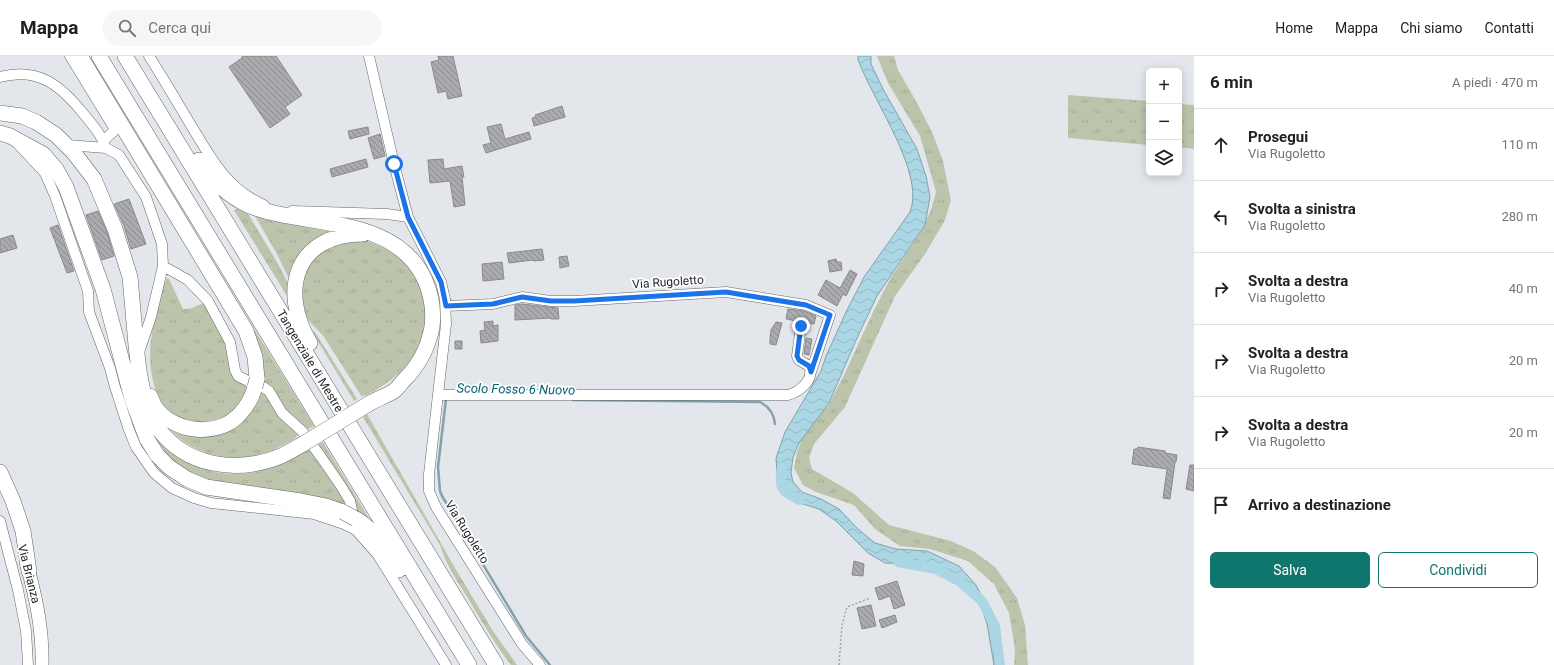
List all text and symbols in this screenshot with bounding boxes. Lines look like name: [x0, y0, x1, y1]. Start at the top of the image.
search box: [102, 10, 382, 46]
text: Mappa: [20, 16, 78, 39]
icon: search: [116, 17, 138, 39]
text: Cerca qui: [148, 19, 211, 37]
text: Home: [1275, 20, 1313, 36]
text: Mappa: [1335, 20, 1378, 36]
text: Chi siamo: [1400, 20, 1462, 36]
text: Contatti: [1484, 20, 1534, 36]
map controls: [1146, 68, 1182, 176]
button: +: [1146, 68, 1182, 104]
text: 6 min: [1210, 72, 1253, 92]
text: A piedi · 470 m: [1452, 75, 1538, 90]
button: −: [1146, 104, 1182, 140]
text: Prosegui: [1248, 128, 1308, 146]
icon: ahead: [1210, 134, 1232, 156]
text: 110 m: [1501, 137, 1538, 152]
button: layers: [1146, 140, 1182, 176]
text: Via Rugoletto: [1248, 146, 1325, 161]
route start: [385, 155, 403, 173]
text: Svolta a sinistra: [1248, 200, 1356, 218]
icon: left: [1210, 206, 1232, 228]
text: 280 m: [1501, 209, 1538, 224]
text: Via Rugoletto: [1248, 218, 1325, 233]
text: Svolta a destra: [1248, 272, 1348, 290]
street label: Via Rugoletto: [632, 273, 704, 291]
icon: right: [1210, 278, 1232, 300]
text: 40 m: [1509, 281, 1538, 296]
text: Via Rugoletto: [1248, 290, 1325, 305]
street label: Tangenziale di Mestre: [274, 307, 346, 415]
route end: [792, 317, 810, 335]
text: Svolta a destra: [1248, 344, 1348, 362]
icon: right: [1210, 350, 1232, 372]
text: 20 m: [1509, 353, 1538, 368]
text: Via Rugoletto: [1248, 362, 1325, 377]
water label: Scolo Fosso 6 Nuovo: [457, 380, 575, 398]
text: Svolta a destra: [1248, 416, 1348, 434]
icon: right: [1210, 422, 1232, 444]
text: 20 m: [1509, 425, 1538, 440]
text: Via Rugoletto: [1248, 434, 1325, 449]
icon: arrive: [1210, 494, 1232, 516]
text: Arrivo a destinazione: [1248, 496, 1391, 514]
street label: Via Rugoletto: [442, 498, 492, 566]
street label: Via Brianza: [15, 543, 43, 605]
button: Salva: [1210, 552, 1370, 588]
button: Condividi: [1378, 552, 1538, 588]

